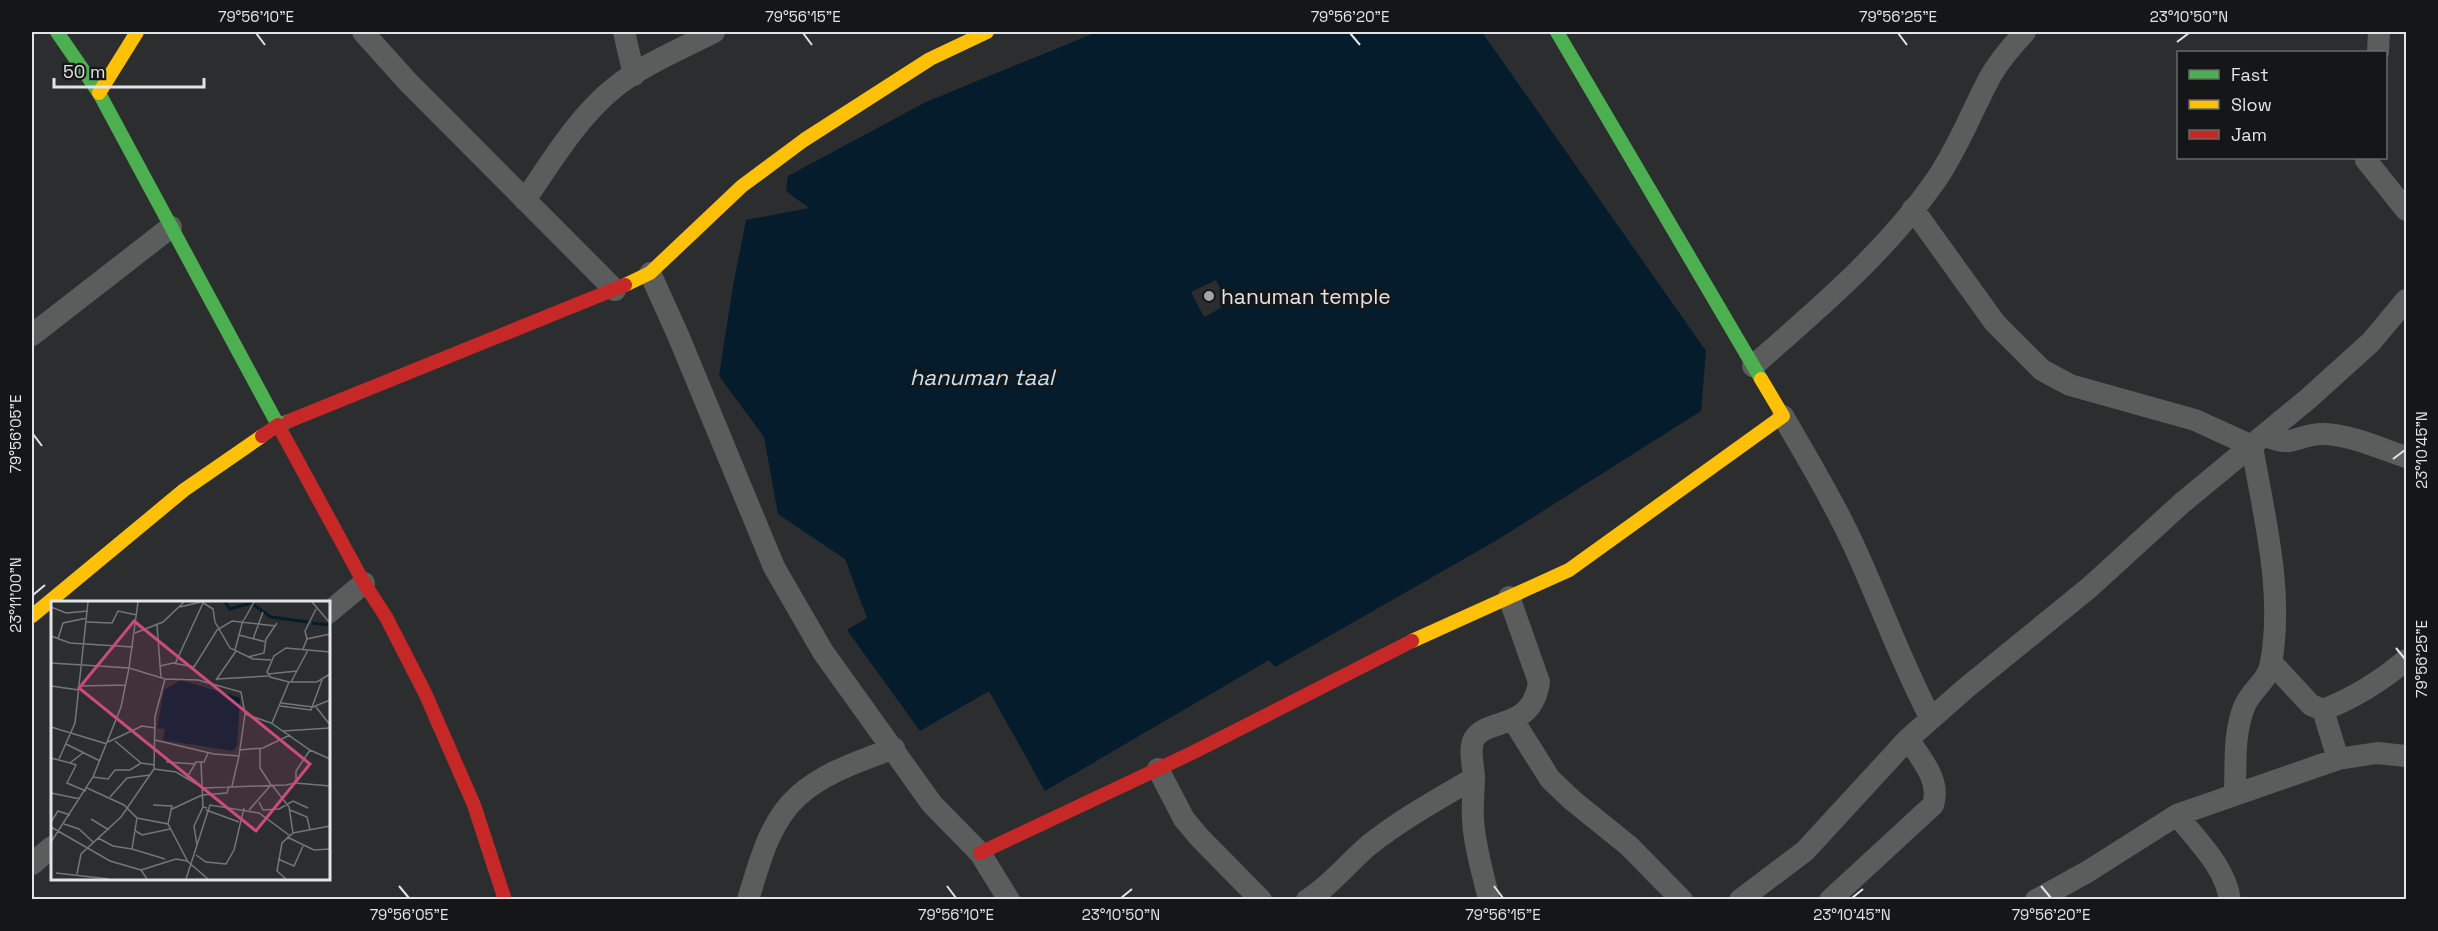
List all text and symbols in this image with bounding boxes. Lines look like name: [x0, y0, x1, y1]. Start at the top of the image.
text: 79°56'10"E: [218, 7, 294, 26]
text: 79°56'15"E: [765, 7, 841, 26]
text: 79°56'20"E: [1311, 7, 1389, 26]
text: 79°56'25"E: [1859, 7, 1937, 26]
text: 23°10'50"N: [2150, 7, 2228, 26]
scale bar: [54, 51, 204, 89]
legend: [2177, 51, 2387, 159]
text: 50 m: [63, 60, 105, 83]
text: Fast: [2231, 63, 2268, 86]
text: Slow: [2231, 93, 2272, 116]
text: Jam: [2231, 123, 2267, 146]
place label: hanuman temple: [1221, 283, 1391, 310]
marker: hanuman temple: [1202, 289, 1216, 303]
water label: hanuman taal: [910, 363, 1057, 391]
text: 79°56'05"E: [6, 395, 25, 473]
text: 23°10'45"N: [2412, 411, 2431, 489]
text: 23°11'00"N: [6, 557, 25, 633]
inset map: [51, 601, 330, 880]
text: 79°56'25"E: [2412, 620, 2431, 698]
text: 79°56'05"E: [370, 905, 448, 924]
text: 79°56'10"E: [918, 905, 994, 924]
text: 23°10'50"N: [1082, 905, 1160, 924]
text: 79°56'15"E: [1465, 905, 1541, 924]
text: 23°10'45"N: [1813, 905, 1891, 924]
text: 79°56'20"E: [2012, 905, 2090, 924]

